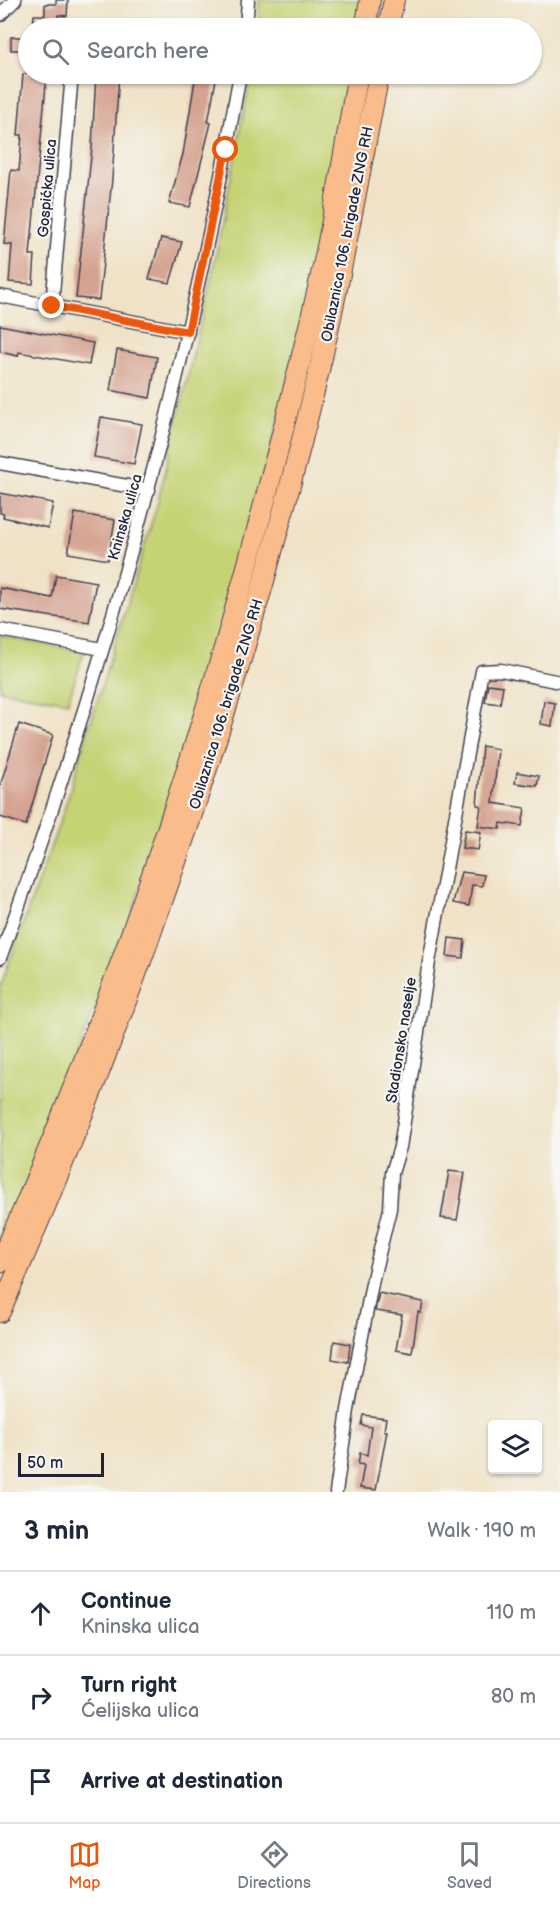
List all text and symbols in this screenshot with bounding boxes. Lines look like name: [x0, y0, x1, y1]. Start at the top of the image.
search box: [18, 18, 542, 84]
icon: search: [39, 35, 72, 68]
text: Search here: [87, 38, 209, 65]
street label: Obilaznica 106. brigade ZNG RH: [317, 125, 378, 343]
route start: [212, 136, 238, 162]
street label: Gospićka ulica: [34, 138, 61, 238]
route end: [38, 292, 64, 318]
street label: Kninska ulica: [104, 472, 147, 562]
street label: Obilaznica 106. brigade ZNG RH: [185, 597, 268, 812]
street label: Stadionsko naselje: [382, 976, 421, 1104]
map controls: [488, 1420, 542, 1474]
button: layers: [488, 1420, 542, 1474]
scale bar: [18, 1450, 104, 1478]
text: 50 m: [27, 1454, 63, 1473]
text: 3 min: [24, 1516, 89, 1547]
text: Walk · 190 m: [427, 1519, 536, 1543]
text: Continue: [81, 1588, 171, 1615]
icon: ahead: [24, 1597, 57, 1630]
text: 110 m: [487, 1601, 536, 1625]
text: Kninska ulica: [81, 1615, 199, 1639]
text: Turn right: [81, 1672, 177, 1699]
icon: right: [24, 1681, 57, 1714]
text: 80 m: [491, 1685, 536, 1709]
text: Ćelijska ulica: [81, 1699, 199, 1723]
icon: arrive: [24, 1765, 57, 1798]
text: Arrive at destination: [81, 1768, 283, 1795]
tab: Map: [68, 1838, 101, 1893]
tab: Directions: [237, 1838, 311, 1893]
tab: Saved: [447, 1838, 492, 1893]

